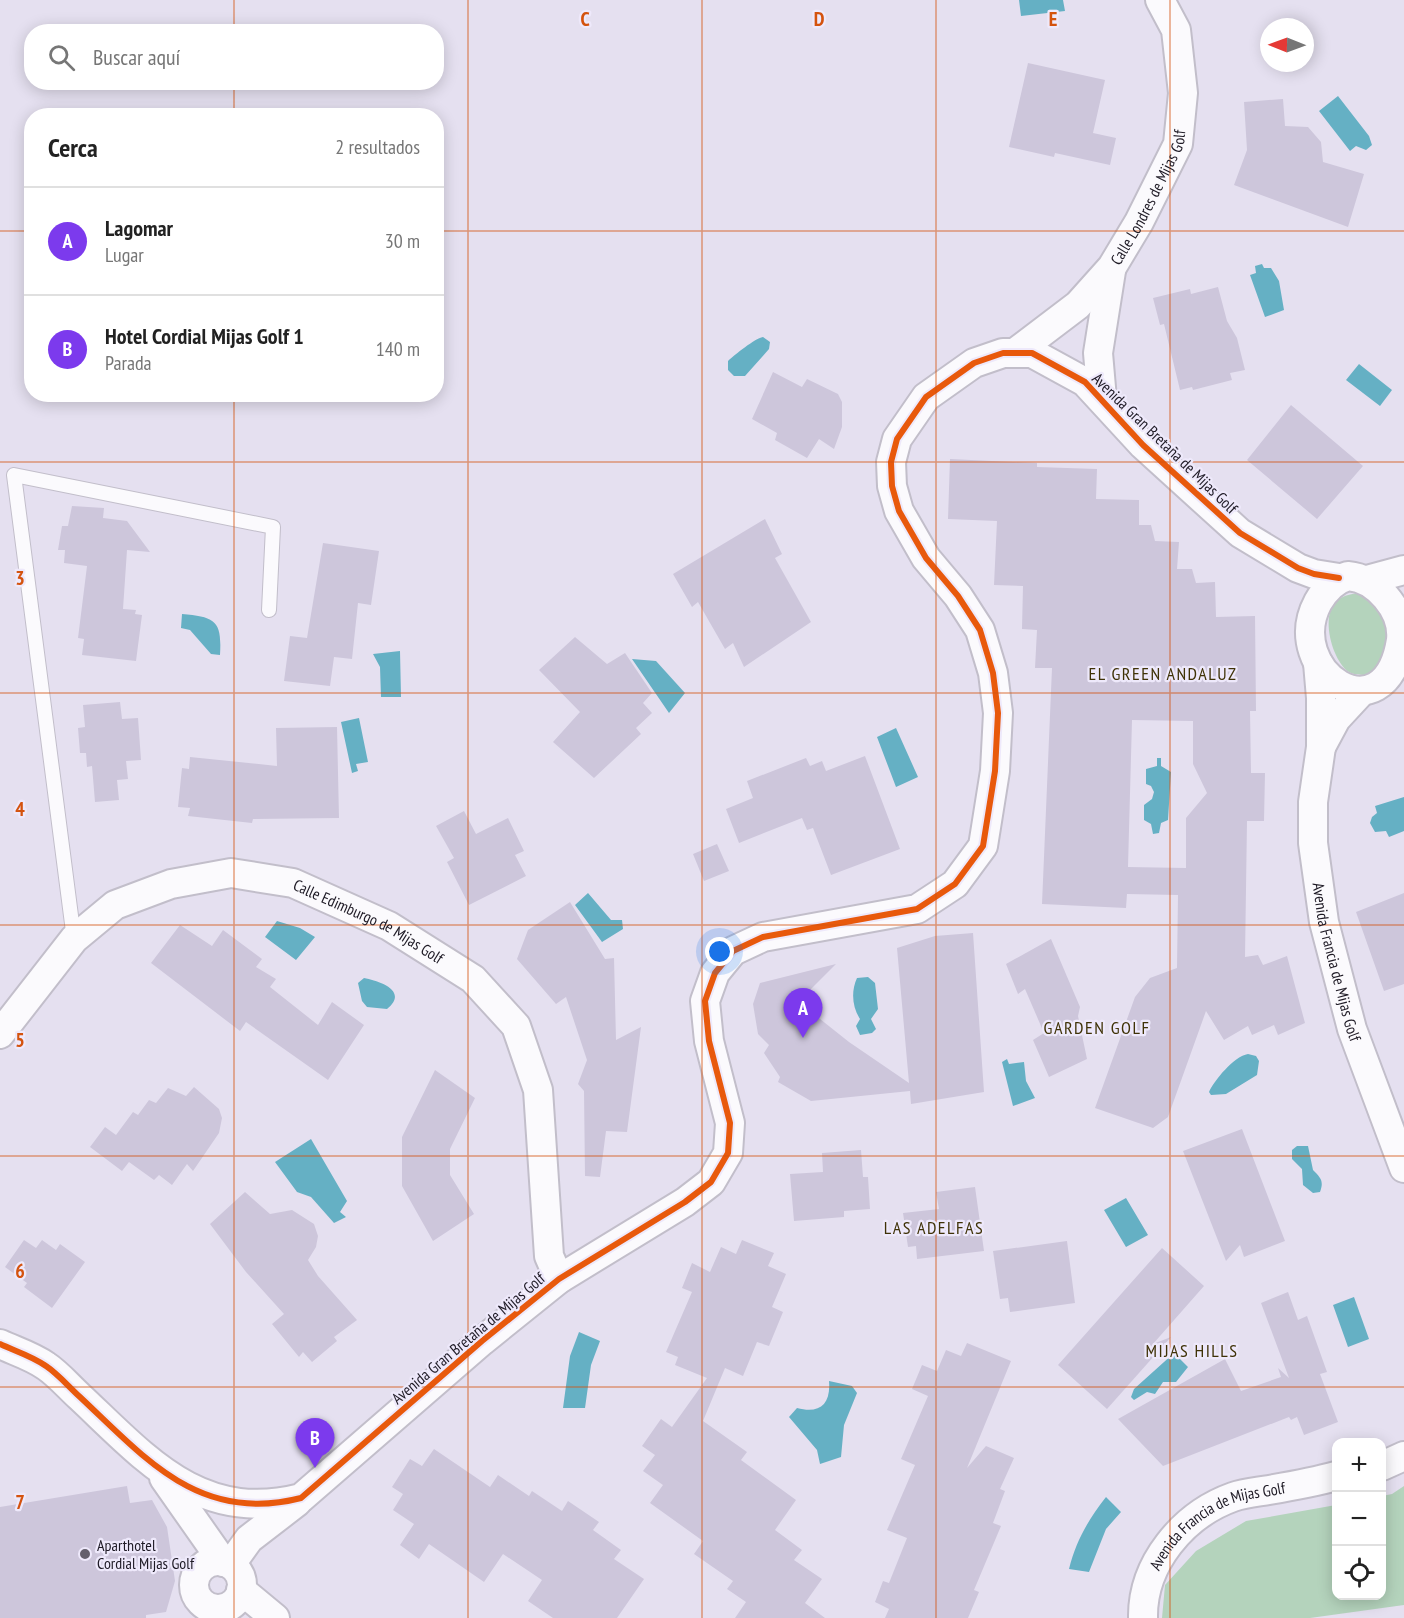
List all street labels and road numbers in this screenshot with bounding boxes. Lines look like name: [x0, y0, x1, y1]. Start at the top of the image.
street label: Calle Londres de Mijas Golf: [1106, 128, 1189, 268]
street label: Avenida Gran Bretaña de Mijas Golf: [1088, 368, 1242, 518]
street label: Calle Edimburgo de Mijas Golf: [290, 875, 448, 968]
street label: Avenida Francia de Mijas Golf: [1309, 881, 1366, 1045]
street label: Avenida Gran Bretaña de Mijas Golf: [387, 1267, 549, 1408]
street label: Avenida Francia de Mijas Golf: [1145, 1477, 1288, 1573]

